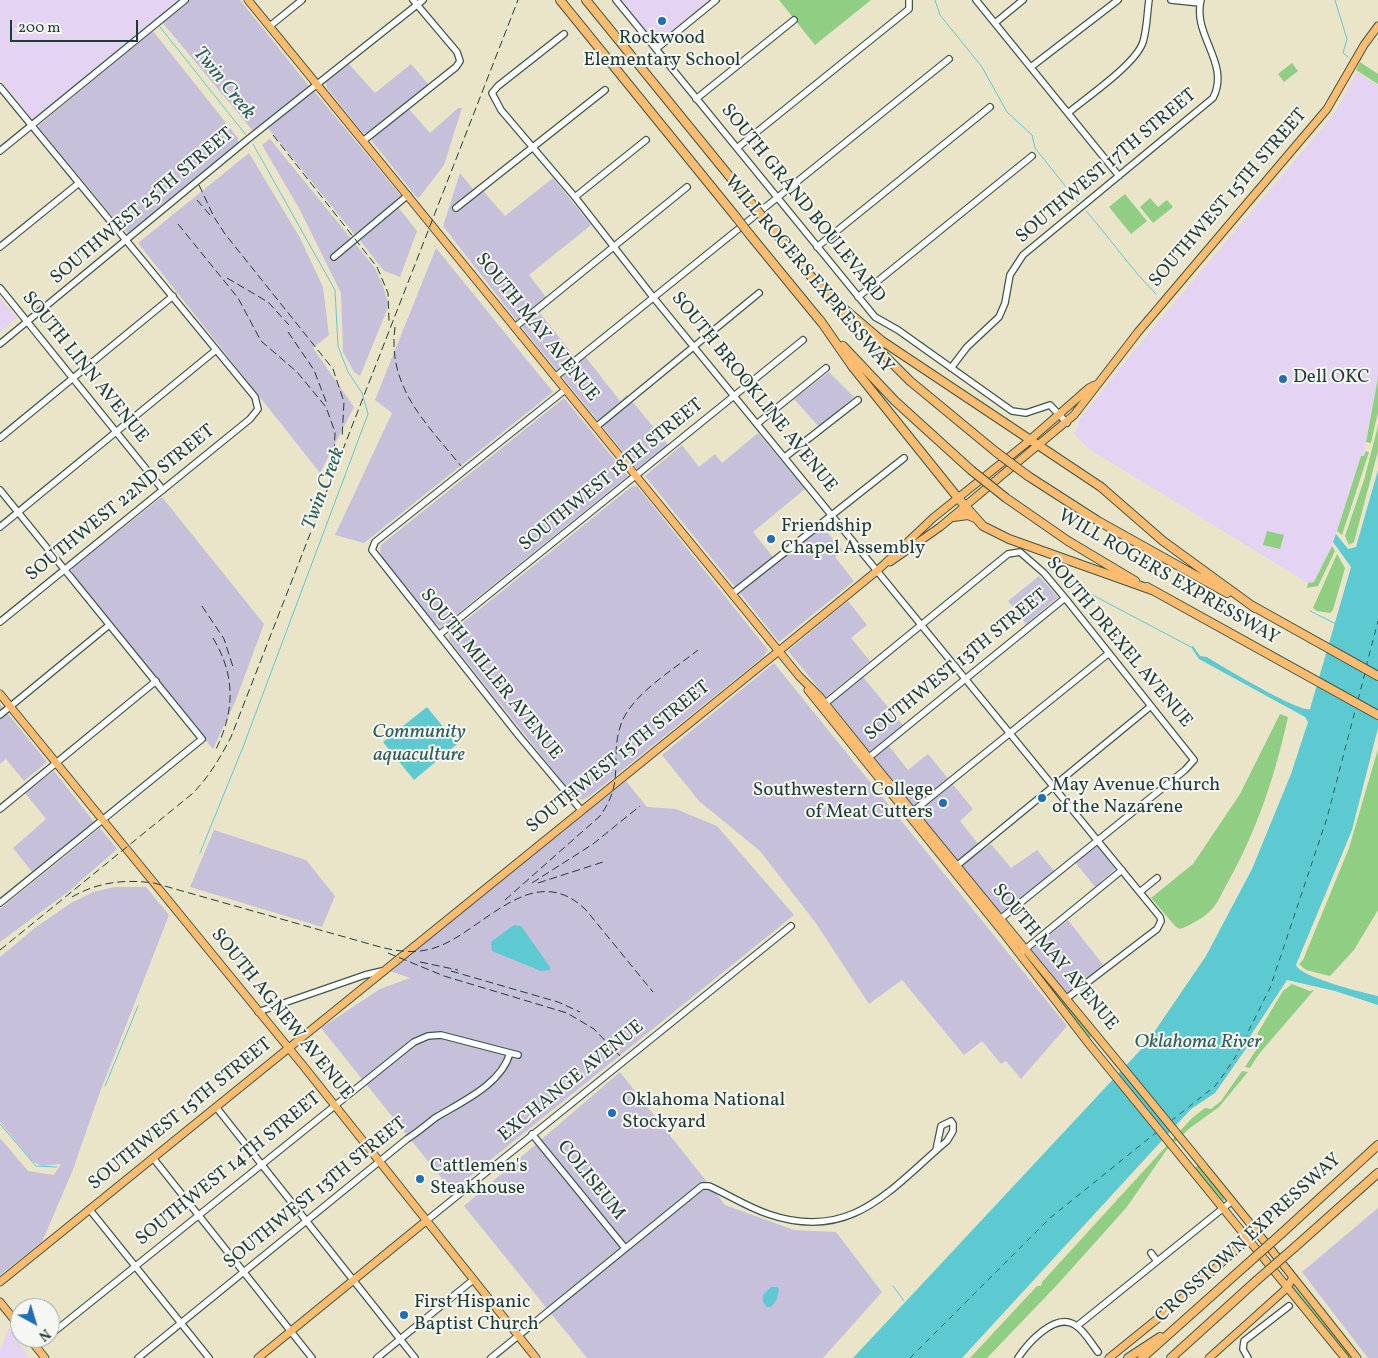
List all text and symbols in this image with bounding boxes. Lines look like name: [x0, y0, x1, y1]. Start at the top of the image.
scale bar: [12, 10, 140, 42]
marker: Rockwood Elementary School: [656, 15, 668, 27]
text: 200 m: [18, 18, 61, 39]
place label: Rockwood Elementary School: [584, 29, 740, 73]
water label: Twin Creek: [186, 43, 260, 125]
street label: SOUTHWEST 17TH STREET: [1012, 85, 1202, 249]
street label: SOUTH GRAND BOULEVARD: [715, 100, 889, 308]
street label: SOUTHWEST 15TH STREET: [1145, 105, 1313, 293]
street label: SOUTHWEST 25TH STREET: [47, 124, 239, 290]
street label: WILL ROGERS EXPRESSWAY: [718, 171, 898, 379]
street label: SOUTH MAY AVENUE: [469, 249, 603, 407]
street label: SOUTH LINN AVENUE: [16, 288, 152, 448]
street label: SOUTH BROOKLINE AVENUE: [665, 288, 841, 498]
place label: Dell OKC: [1293, 368, 1370, 390]
marker: Dell OKC: [1277, 373, 1289, 385]
street label: SOUTHWEST 18TH STREET: [515, 395, 709, 557]
street label: SOUTHWEST 22ND STREET: [22, 421, 220, 587]
water label: Twin Creek: [298, 444, 352, 534]
street label: WILL ROGERS EXPRESSWAY: [1053, 505, 1283, 651]
place label: Friendship Chapel Assembly: [781, 517, 925, 561]
marker: Friendship Chapel Assembly: [765, 533, 777, 545]
street label: SOUTH DREXEL AVENUE: [1040, 553, 1196, 733]
street label: SOUTH MILLER AVENUE: [414, 585, 566, 765]
street label: SOUTHWEST 13TH STREET: [861, 585, 1053, 747]
street label: SOUTHWEST 15TH STREET: [523, 677, 715, 839]
water label: Community aquaculture: [372, 721, 466, 768]
place label: May Avenue Church of the Nazarene: [1052, 776, 1220, 820]
place label: Southwestern College of Meat Cutters: [753, 781, 933, 825]
marker: May Avenue Church of the Nazarene: [1036, 792, 1048, 804]
marker: Southwestern College of Meat Cutters: [937, 797, 949, 809]
street label: SOUTH MAY AVENUE: [986, 880, 1122, 1036]
street label: SOUTH AGNEW AVENUE: [205, 925, 357, 1105]
street label: EXCHANGE AVENUE: [495, 1016, 649, 1148]
water label: Oklahoma River: [1134, 1031, 1262, 1055]
street label: SOUTHWEST 15TH STREET: [85, 1034, 277, 1196]
street label: SOUTHWEST 14TH STREET: [132, 1088, 326, 1252]
place label: Oklahoma National Stockyard: [622, 1091, 785, 1135]
marker: Oklahoma National Stockyard: [606, 1107, 618, 1119]
street label: SOUTHWEST 13TH STREET: [220, 1113, 412, 1275]
street label: COLISEUM: [551, 1137, 629, 1225]
street label: CROSSTOWN EXPRESSWAY: [1151, 1150, 1347, 1328]
place label: Cattlemen's Steakhouse: [430, 1157, 528, 1201]
marker: Cattlemen's Steakhouse: [414, 1173, 426, 1185]
place label: First Hispanic Baptist Church: [414, 1293, 539, 1337]
north arrow: [10, 1298, 60, 1348]
marker: First Hispanic Baptist Church: [398, 1309, 410, 1321]
text: N: [34, 1324, 54, 1345]

